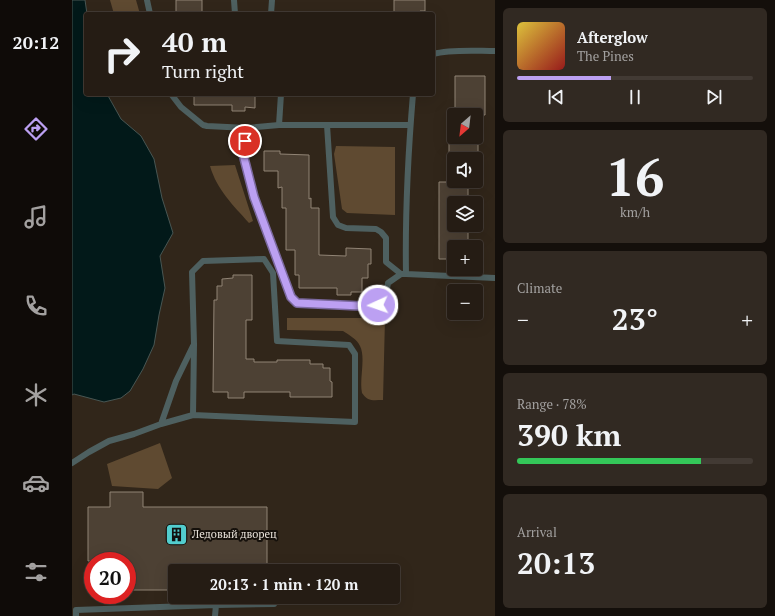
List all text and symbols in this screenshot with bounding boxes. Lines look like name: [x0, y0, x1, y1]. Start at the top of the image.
text: 40 m: [162, 23, 227, 60]
text: Afterglow: [577, 27, 648, 47]
icon: right: [96, 28, 148, 80]
text: 20:12: [13, 30, 59, 54]
text: The Pines: [577, 47, 634, 65]
text: Turn right: [162, 59, 244, 83]
icon: previous: [545, 86, 567, 108]
icon: pause: [624, 86, 646, 108]
icon: next: [703, 86, 725, 108]
north arrow: [447, 108, 483, 144]
map controls: [447, 108, 483, 320]
icon: directions: [22, 115, 50, 143]
pin: [228, 124, 262, 158]
icon: arrive: [234, 130, 256, 152]
text: 16: [606, 142, 664, 211]
button: sound: [447, 152, 483, 188]
button: layers: [447, 196, 483, 232]
icon: music: [22, 203, 50, 231]
text: km/h: [620, 203, 650, 221]
button: +: [447, 240, 483, 276]
text: Climate: [517, 279, 562, 297]
position arrow: [357, 284, 399, 326]
button: −: [447, 284, 483, 320]
icon: phone: [22, 292, 50, 320]
text: 23°: [612, 299, 658, 339]
text: −: [517, 305, 529, 334]
text: +: [741, 305, 753, 334]
icon: climate: [22, 381, 50, 409]
text: Range · 78%: [517, 395, 587, 413]
text: 390 km: [517, 415, 621, 455]
icon: car: [22, 469, 50, 497]
building icon: Ледовый дворец: [164, 521, 190, 547]
text: Arrival: [517, 523, 557, 541]
place label: Ледовый дворец: [191, 527, 277, 541]
text: 20:13: [517, 543, 595, 583]
speed limit sign: 20: [84, 552, 136, 604]
icon: filters: [22, 558, 50, 586]
text: 20:13 · 1 min · 120 m: [210, 574, 358, 594]

